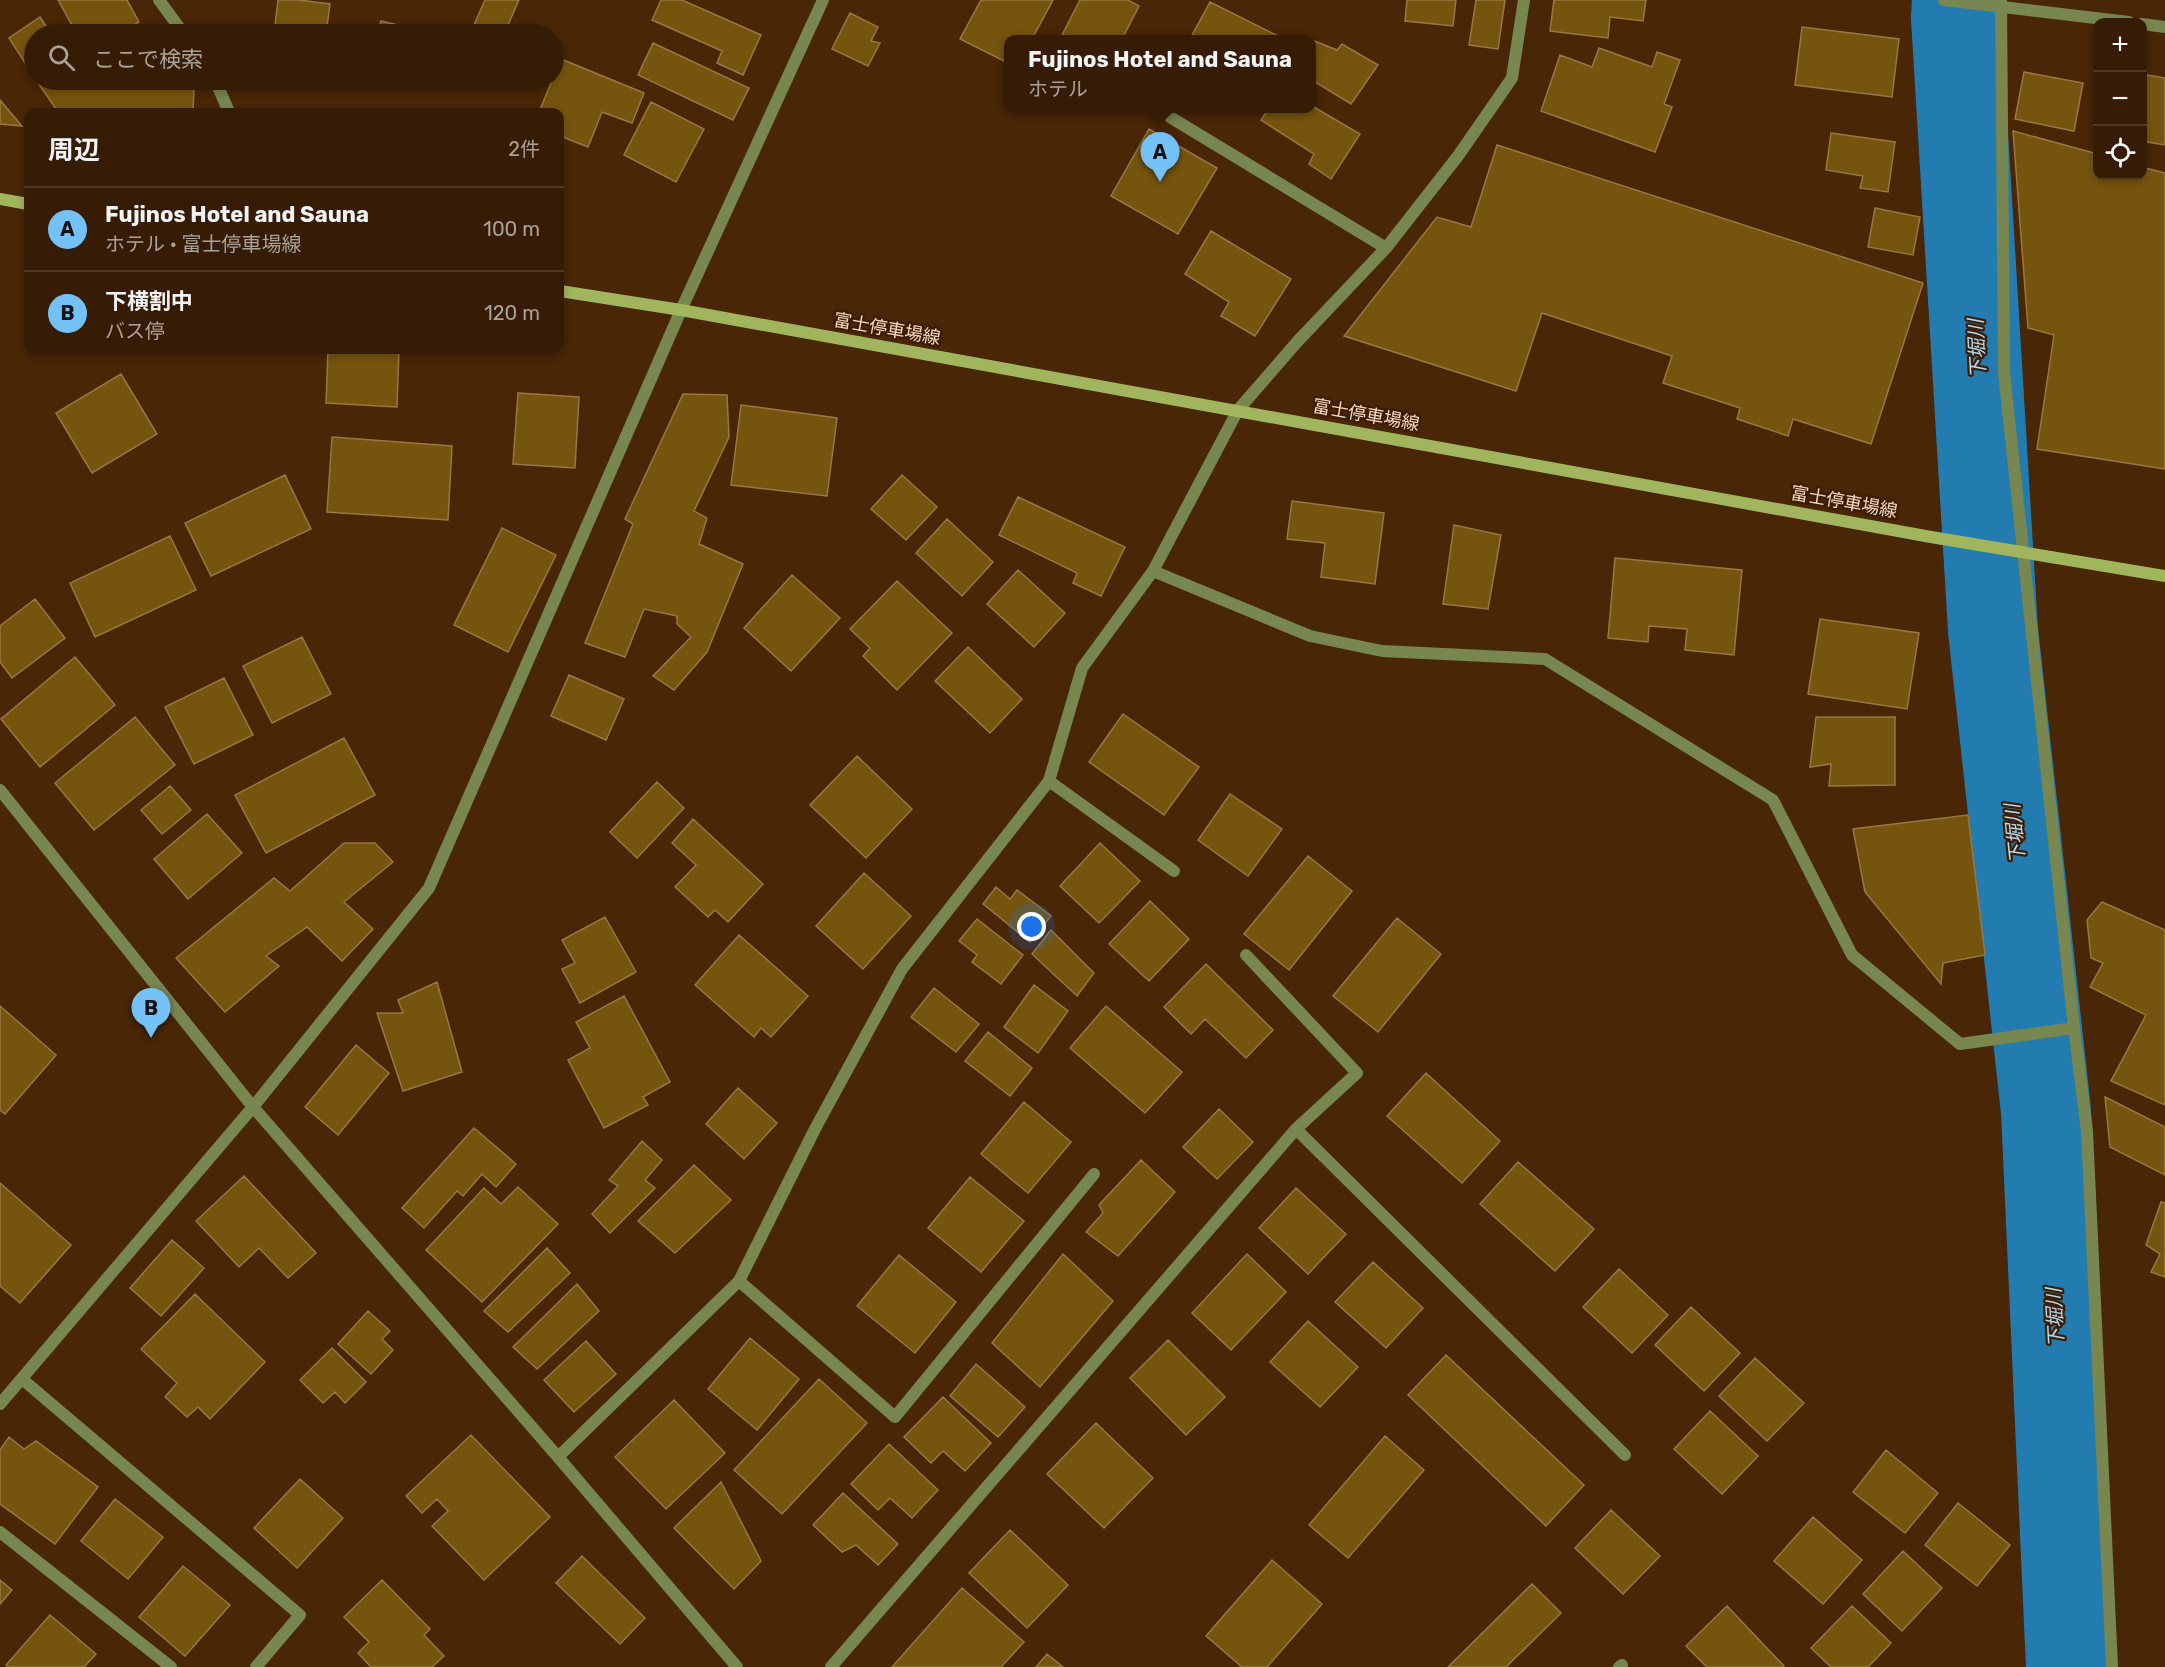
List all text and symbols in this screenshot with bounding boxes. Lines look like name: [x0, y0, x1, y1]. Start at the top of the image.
map controls: [2093, 18, 2147, 180]
button: +: [2093, 18, 2147, 72]
search box: [24, 24, 564, 90]
popup: [1004, 35, 1316, 113]
icon: search: [45, 41, 78, 74]
text: ここで検索: [93, 46, 203, 73]
text: Fujinos Hotel and Sauna: [1028, 46, 1292, 73]
button: −: [2093, 72, 2147, 126]
text: ホテル: [1028, 77, 1088, 101]
button: locate: [2093, 126, 2147, 180]
pin: A: [1140, 132, 1180, 182]
text: 周辺: [48, 135, 100, 166]
text: 2件: [508, 137, 540, 161]
text: Fujinos Hotel and Sauna: [105, 201, 369, 228]
text: A: [60, 217, 75, 241]
text: 100 m: [483, 217, 540, 241]
text: ホテル · 富士停車場線: [105, 232, 301, 256]
text: 下横割中: [105, 288, 193, 315]
text: B: [60, 301, 75, 325]
text: 120 m: [484, 301, 540, 325]
street label: 富士停車場線: [832, 309, 942, 349]
water label: 下堀川: [1963, 316, 1991, 380]
text: バス停: [105, 319, 165, 343]
street label: 富士停車場線: [1311, 395, 1421, 435]
street label: 富士停車場線: [1789, 482, 1899, 522]
water label: 下堀川: [2000, 801, 2030, 865]
your location: [1017, 912, 1046, 941]
pin: B: [132, 988, 170, 1038]
water label: 下堀川: [2041, 1285, 2069, 1349]

